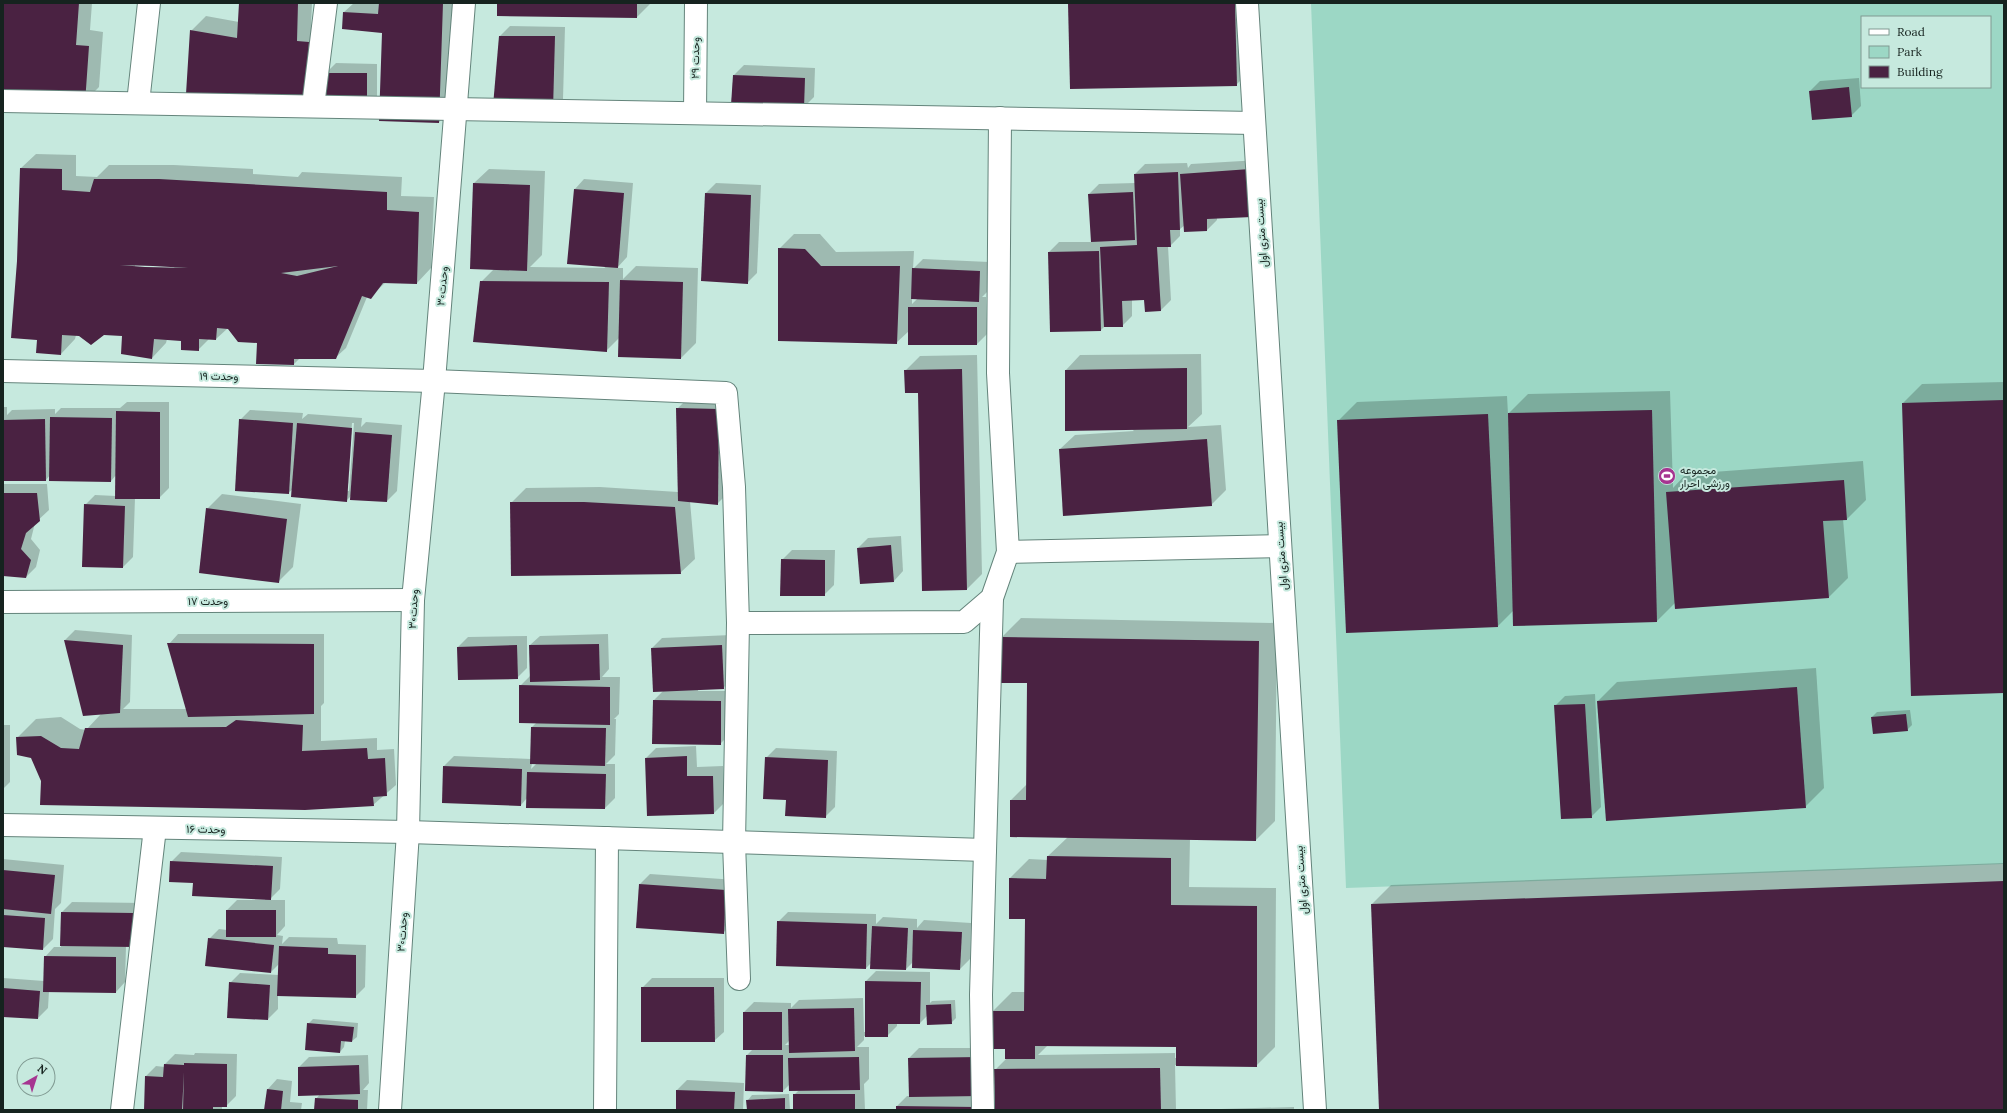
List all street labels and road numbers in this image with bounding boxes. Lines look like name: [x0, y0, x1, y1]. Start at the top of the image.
street label: وحدت ۲۹: [688, 37, 702, 79]
street label: بیست متری اول: [1252, 198, 1270, 268]
street label: وحدت۳۰: [433, 266, 451, 306]
street label: وحدت ۱۹: [199, 369, 239, 383]
street label: بیست متری اول: [1272, 521, 1290, 591]
street label: وحدت۳۰: [405, 589, 421, 629]
street label: وحدت ۱۷: [188, 594, 228, 608]
street label: وحدت ۱۶: [186, 822, 226, 836]
street label: بیست متری اول: [1292, 845, 1310, 915]
street label: وحدت۳۰: [394, 912, 410, 952]

